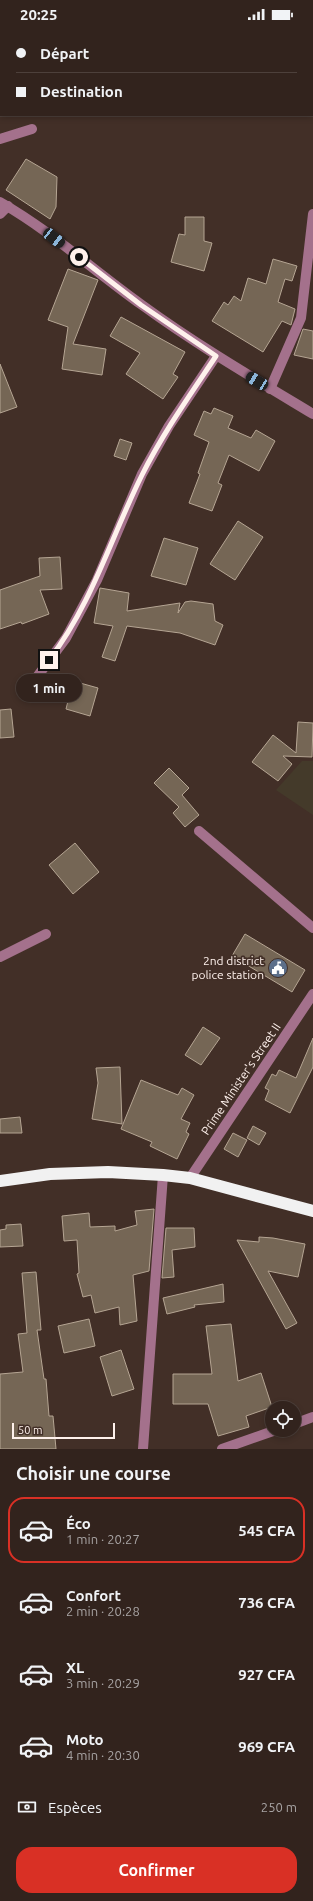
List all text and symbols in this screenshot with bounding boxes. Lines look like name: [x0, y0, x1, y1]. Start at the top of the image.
text: 20:25: [20, 6, 58, 23]
text: Départ: [40, 45, 89, 62]
text: Destination: [40, 83, 123, 100]
car: [41, 226, 67, 250]
route start: [70, 248, 88, 266]
car: [244, 370, 270, 392]
route end: [40, 651, 58, 669]
callout: 1 min: [16, 674, 82, 702]
text: 1 min: [33, 681, 65, 695]
place label: 2nd district police station: [191, 954, 264, 981]
public building icon: 2nd district police station: [267, 957, 289, 979]
street label: Prime Minister's Street II: [198, 1020, 283, 1137]
map controls: [265, 1401, 301, 1437]
button: locate: [265, 1401, 301, 1437]
scale bar: [12, 1421, 115, 1440]
text: 50 m: [18, 1424, 42, 1436]
text: Choisir une course: [16, 1463, 171, 1483]
icon: car: [18, 1512, 54, 1548]
text: Éco: [66, 1515, 91, 1532]
text: 545 CFA: [238, 1522, 295, 1539]
text: 1 min · 20:27: [66, 1532, 140, 1546]
icon: car: [18, 1584, 54, 1620]
text: Confort: [66, 1587, 121, 1604]
text: 736 CFA: [238, 1594, 295, 1611]
text: 2 min · 20:28: [66, 1604, 140, 1618]
icon: car: [18, 1656, 54, 1692]
text: XL: [66, 1659, 84, 1676]
text: 927 CFA: [238, 1666, 295, 1683]
text: 3 min · 20:29: [66, 1676, 140, 1690]
icon: car: [18, 1728, 54, 1764]
text: Moto: [66, 1731, 104, 1748]
text: 969 CFA: [238, 1738, 295, 1755]
text: 4 min · 20:30: [66, 1748, 140, 1762]
icon: cash: [16, 1796, 38, 1818]
text: Espèces: [48, 1799, 102, 1816]
text: 250 m: [261, 1800, 297, 1814]
button: Confirmer: [16, 1847, 297, 1893]

